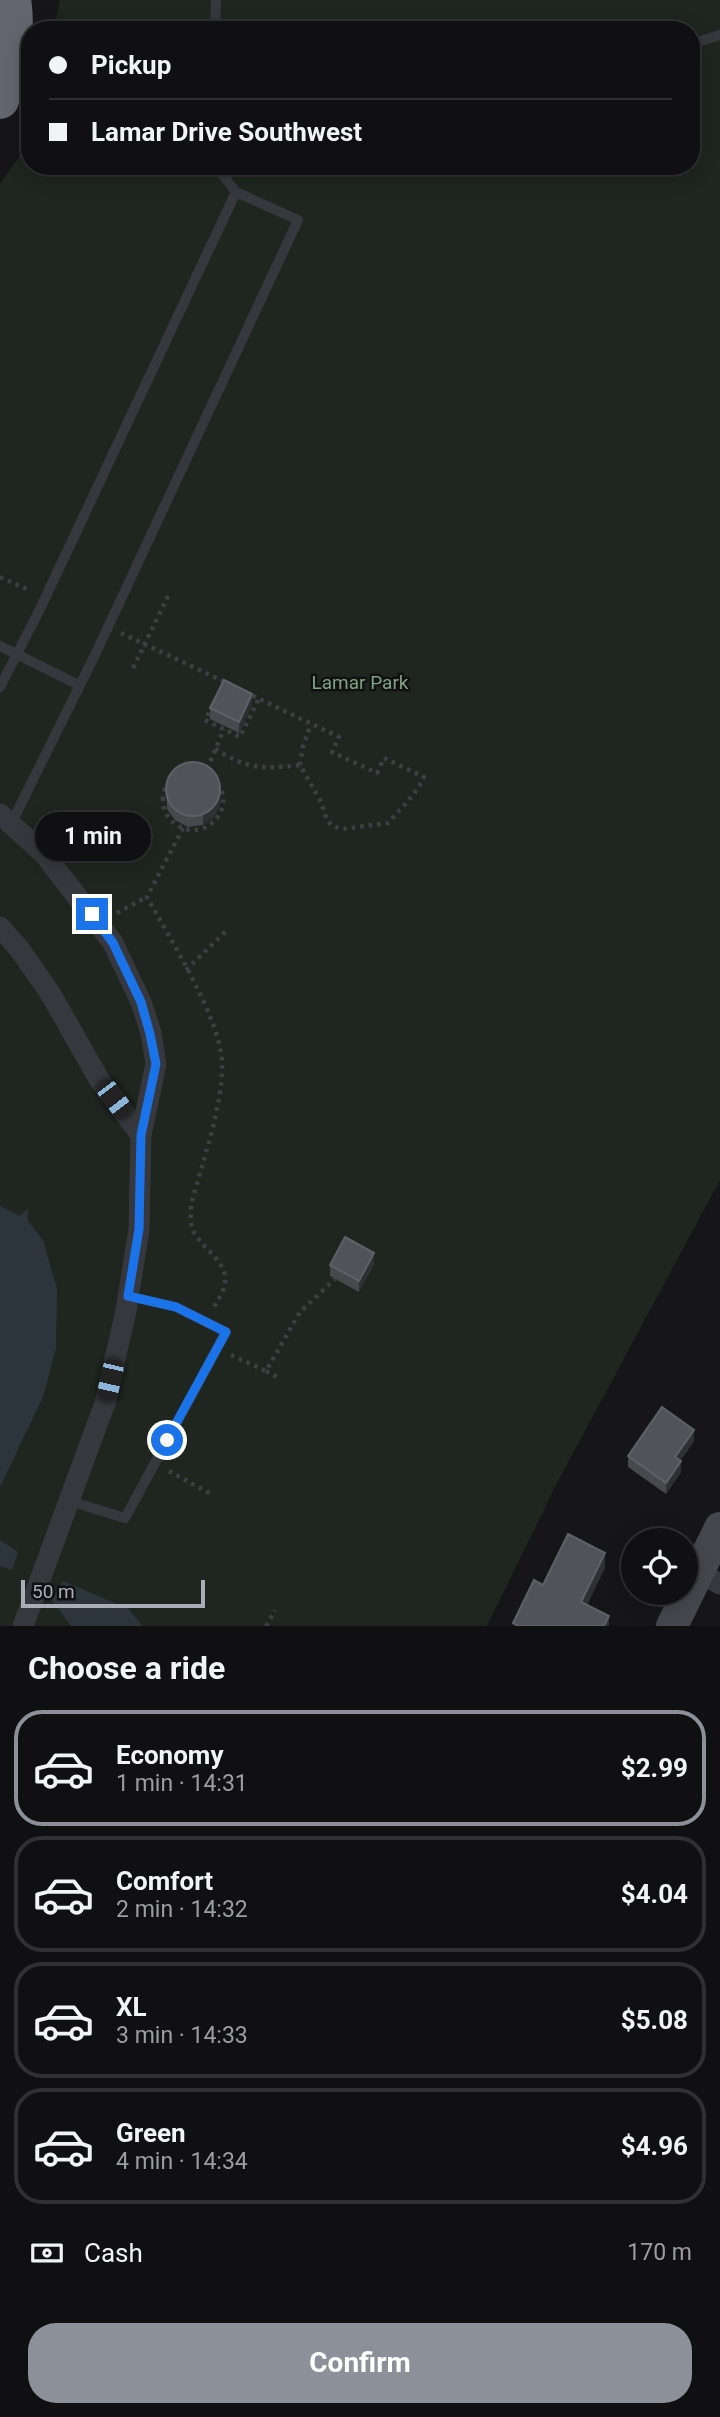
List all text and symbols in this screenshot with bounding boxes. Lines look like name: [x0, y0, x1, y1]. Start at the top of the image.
text: Pickup: [91, 50, 171, 80]
text: Lamar Drive Southwest: [91, 117, 362, 147]
park label: Lamar Park: [311, 671, 409, 694]
callout: 1 min: [34, 813, 150, 862]
text: 1 min: [64, 823, 122, 850]
route end: [76, 898, 108, 930]
car: [93, 1076, 136, 1122]
car: [96, 1357, 125, 1403]
route start: [151, 1424, 183, 1456]
map controls: [621, 1528, 698, 1605]
button: locate: [621, 1528, 698, 1605]
scale bar: [21, 1577, 205, 1609]
text: 50 m: [32, 1580, 75, 1603]
text: Choose a ride: [28, 1649, 225, 1687]
icon: car: [32, 1737, 95, 1800]
text: Economy: [116, 1740, 223, 1770]
text: $2.99: [621, 1753, 688, 1783]
text: 1 min · 14:31: [116, 1770, 248, 1797]
icon: car: [32, 1863, 95, 1926]
text: Comfort: [116, 1866, 213, 1896]
text: $4.04: [621, 1879, 688, 1909]
text: 2 min · 14:32: [116, 1896, 248, 1923]
icon: car: [32, 1989, 95, 2052]
text: XL: [116, 1992, 147, 2022]
text: $5.08: [621, 2005, 688, 2035]
text: 3 min · 14:33: [116, 2022, 248, 2049]
icon: car: [32, 2115, 95, 2178]
text: Green: [116, 2118, 186, 2148]
text: $4.96: [621, 2131, 688, 2161]
text: 4 min · 14:34: [116, 2148, 248, 2175]
icon: cash: [28, 2234, 66, 2272]
text: Cash: [84, 2238, 143, 2268]
text: 170 m: [627, 2239, 692, 2266]
button: Confirm: [28, 2323, 692, 2403]

